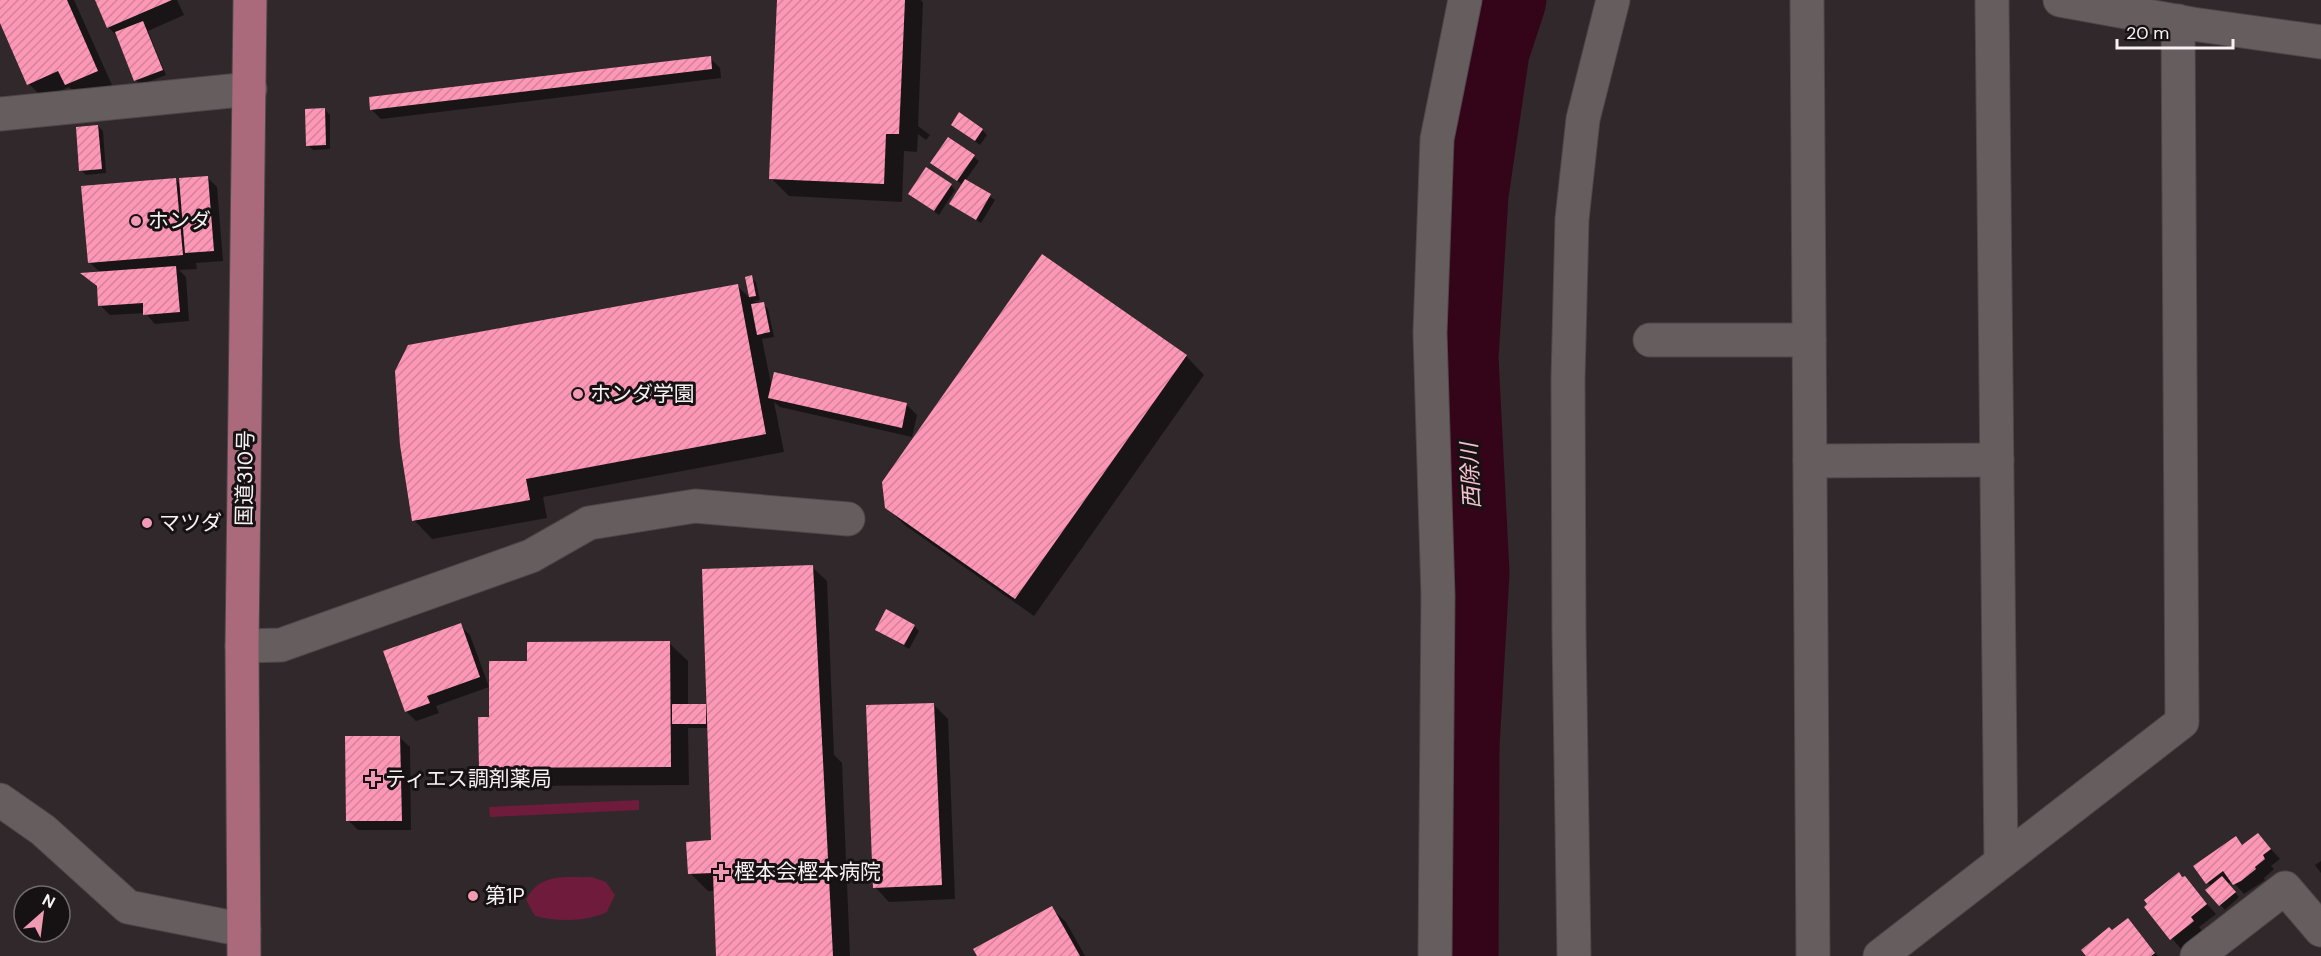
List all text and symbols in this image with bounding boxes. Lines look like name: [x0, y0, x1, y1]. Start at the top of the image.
scale bar: [2117, 12, 2232, 50]
text: 20 m: [2126, 21, 2169, 45]
place label: ホンダ: [148, 207, 211, 235]
marker: ホンダ: [129, 214, 143, 228]
place label: ホンダ学園: [590, 380, 695, 408]
marker: ホンダ学園: [571, 387, 585, 401]
street label: 国道310号: [230, 430, 260, 526]
water label: 西除川: [1454, 440, 1487, 510]
place label: マツダ: [159, 509, 222, 537]
marker: マツダ: [140, 516, 154, 530]
place label: ティエス調剤薬局: [385, 765, 552, 793]
marker: ティエス調剤薬局: [366, 772, 380, 786]
place label: 樫本会樫本病院: [734, 858, 881, 886]
marker: 樫本会樫本病院: [712, 863, 730, 881]
place label: 第1P: [485, 882, 525, 910]
north arrow: [12, 884, 72, 944]
text: N: [39, 889, 59, 913]
marker: 第1P: [466, 889, 480, 903]

